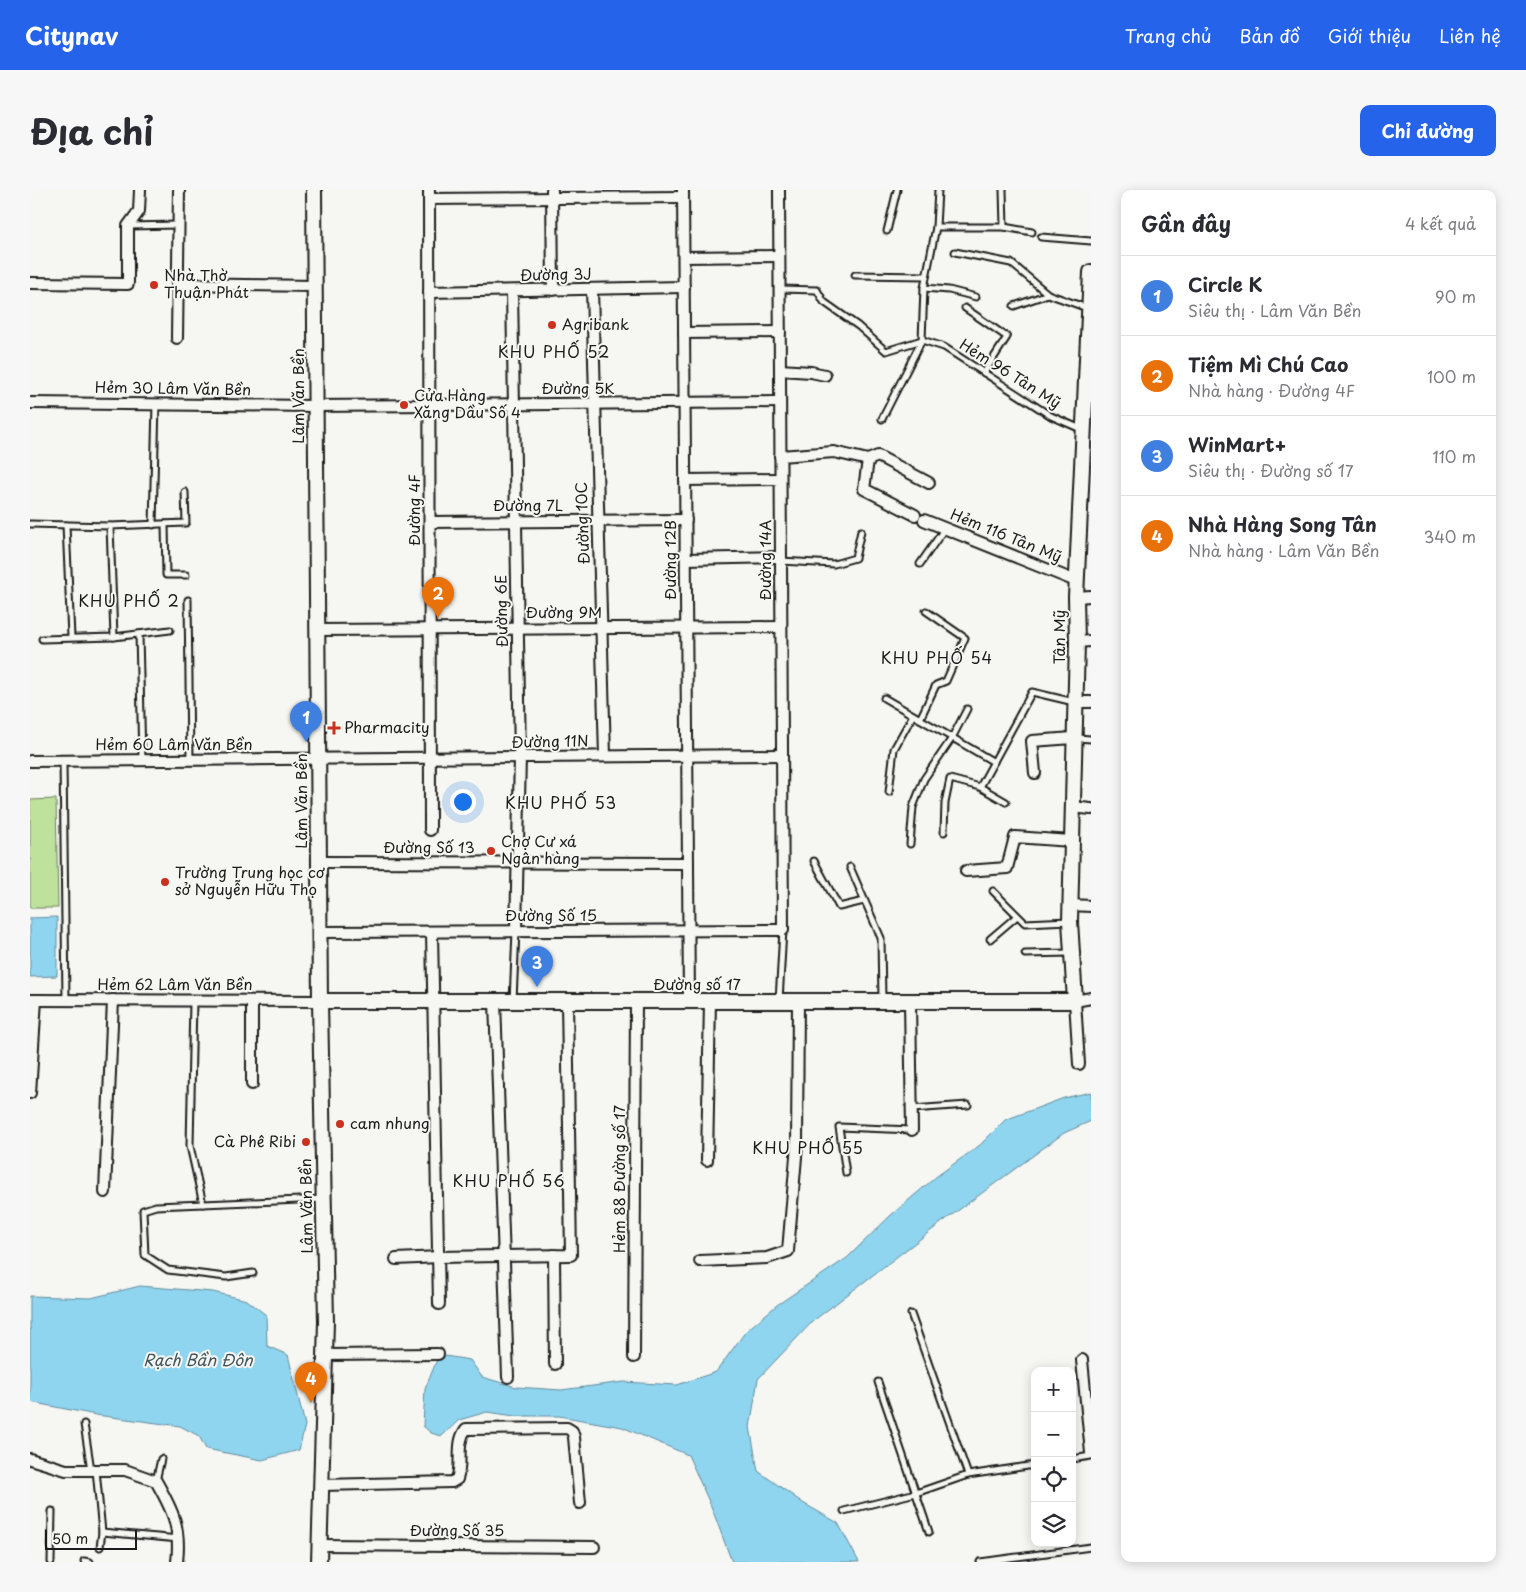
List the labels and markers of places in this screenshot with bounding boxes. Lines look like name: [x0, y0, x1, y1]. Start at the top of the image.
place label: Nhà Thờ Thuận Phát: [164, 263, 249, 303]
marker: Nhà Thờ Thuận Phát: [148, 279, 160, 291]
place label: Agribank: [562, 312, 629, 335]
marker: Agribank: [546, 319, 558, 331]
place label: Cửa Hàng Xăng Dầu Số 4: [414, 383, 521, 423]
marker: Cửa Hàng Xăng Dầu Số 4: [398, 399, 410, 411]
pin: 2: [422, 577, 454, 618]
pin: 1: [290, 701, 322, 742]
place label: Pharmacity: [344, 715, 430, 738]
marker: Pharmacity: [328, 722, 340, 734]
place label: Chợ Cư xá Ngân hàng: [501, 829, 580, 869]
marker: Chợ Cư xá Ngân hàng: [485, 845, 497, 857]
place label: Trường Trung học cơ sở Nguyễn Hữu Thọ: [175, 860, 326, 900]
marker: Trường Trung học cơ sở Nguyễn Hữu Thọ: [159, 876, 171, 888]
pin: 3: [521, 946, 553, 987]
place label: cam nhung: [350, 1111, 430, 1134]
marker: cam nhung: [334, 1118, 346, 1130]
place label: Cà Phê Ribi: [214, 1129, 296, 1152]
marker: Cà Phê Ribi: [300, 1136, 312, 1148]
pin: 4: [295, 1362, 327, 1403]

